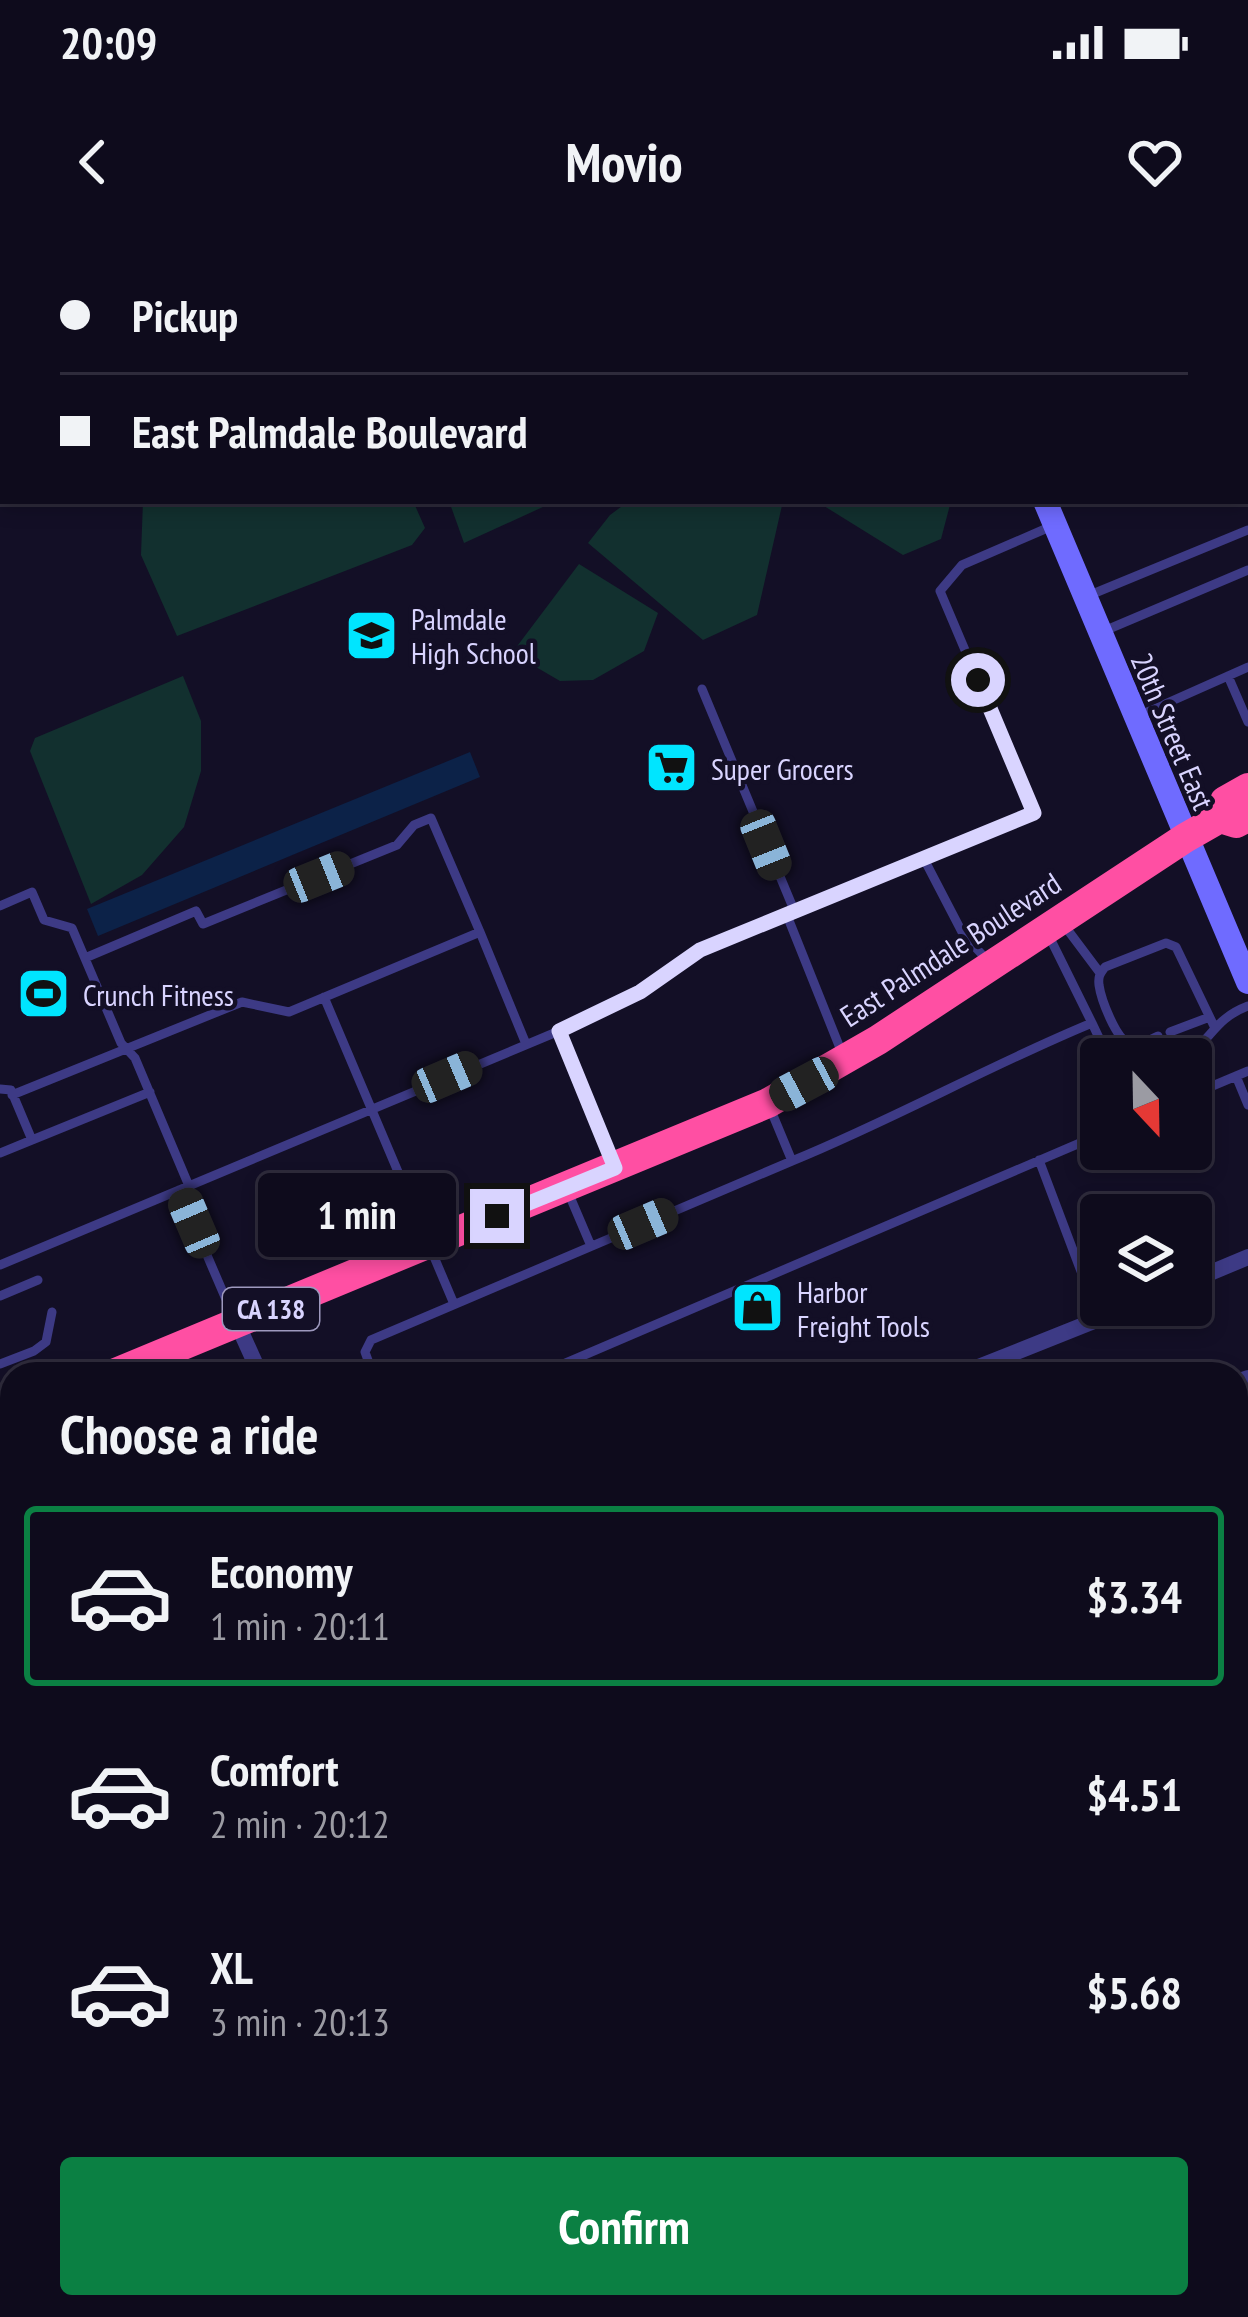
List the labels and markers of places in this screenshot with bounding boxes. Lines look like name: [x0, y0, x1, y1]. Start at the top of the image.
place label: Palmdale High School: [411, 599, 536, 672]
school or university icon: Palmdale High School: [344, 607, 400, 663]
supermarket icon: Super Grocers: [644, 740, 700, 796]
place label: Super Grocers: [711, 749, 854, 788]
sports icon: Crunch Fitness: [16, 966, 72, 1022]
place label: Crunch Fitness: [83, 975, 234, 1014]
place label: Harbor Freight Tools: [797, 1272, 930, 1345]
shop icon: Harbor Freight Tools: [730, 1280, 786, 1336]

